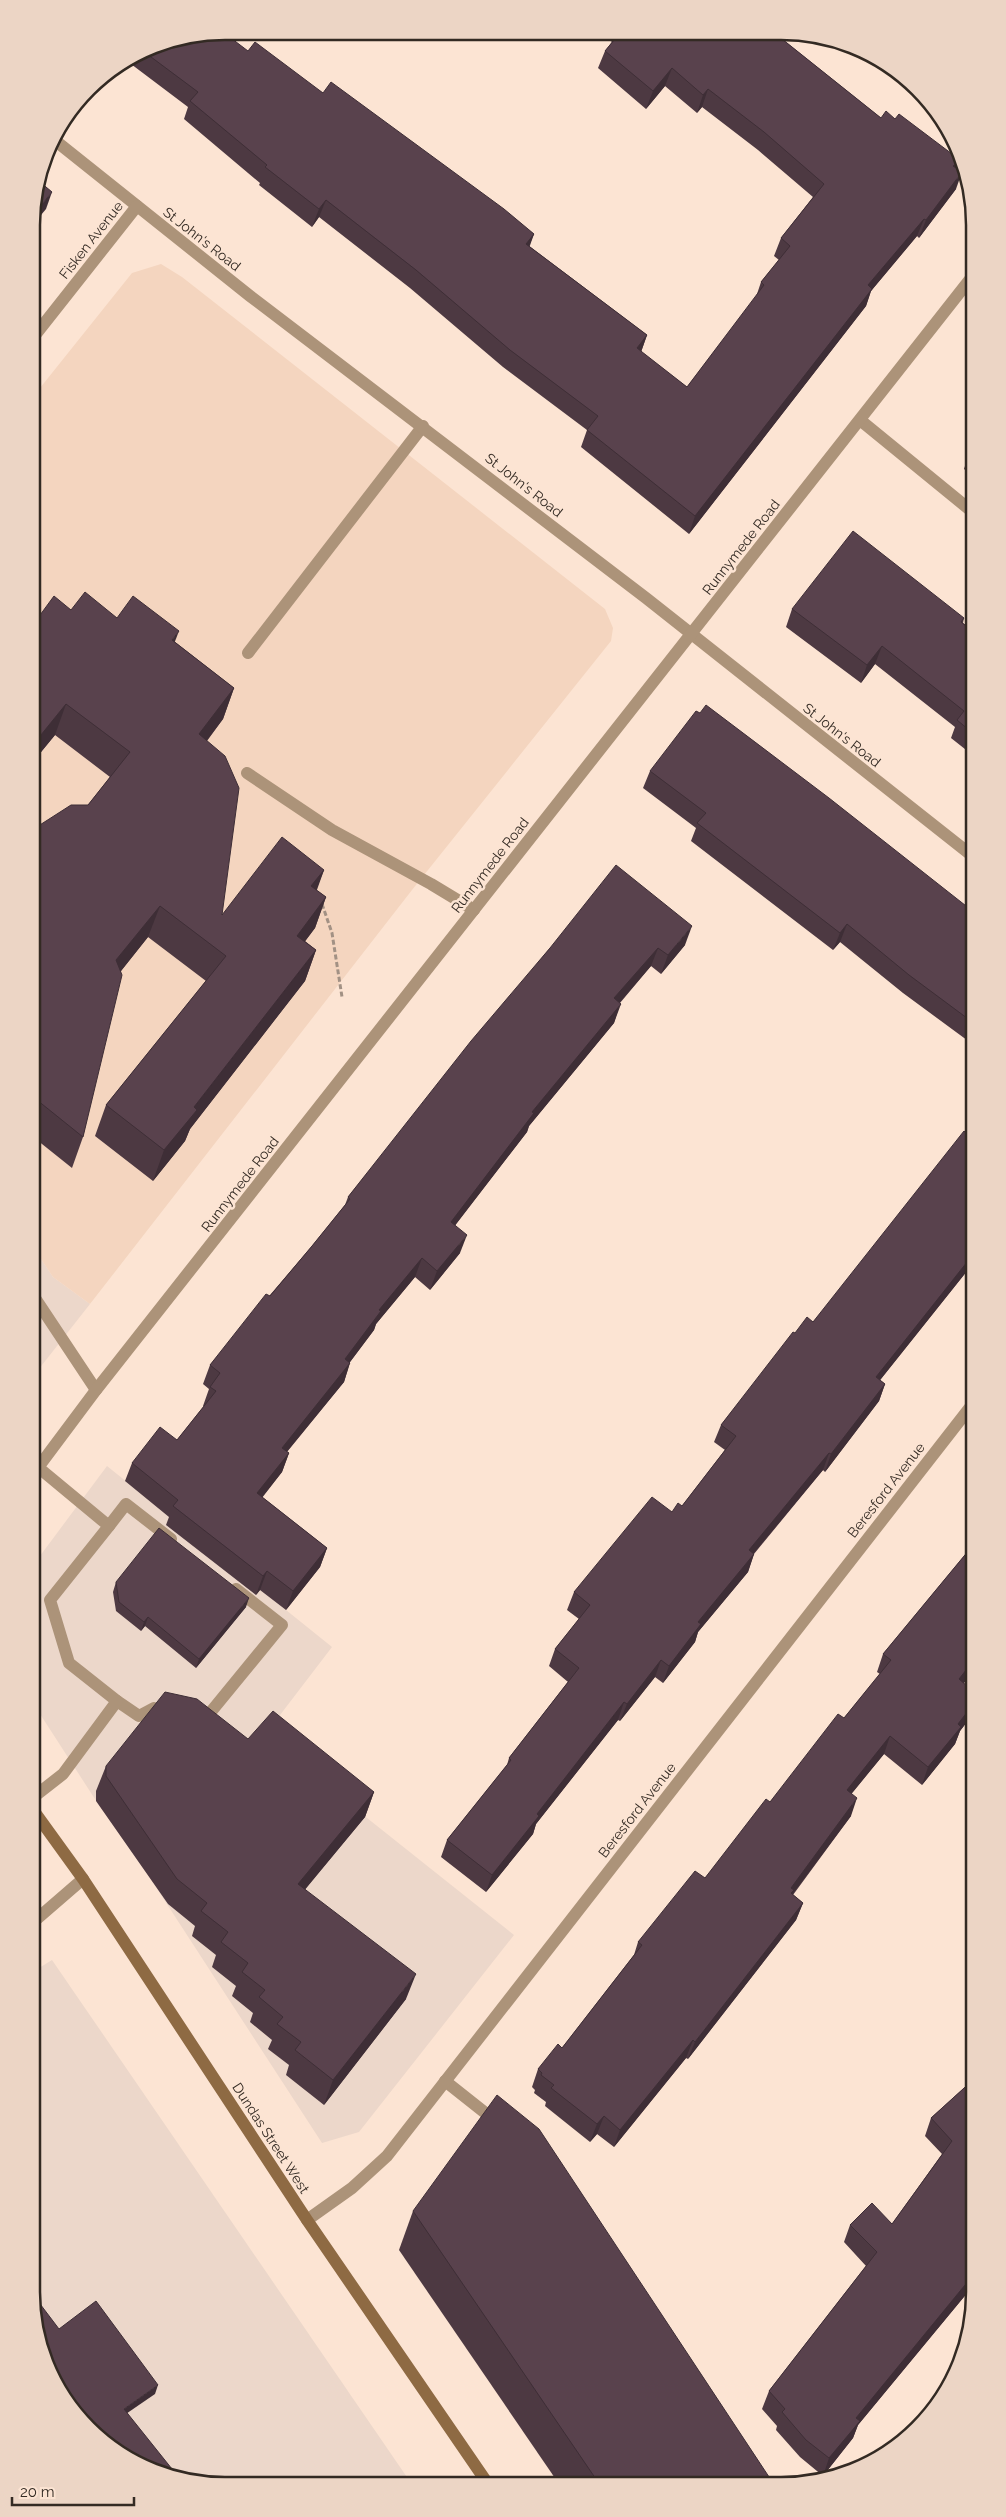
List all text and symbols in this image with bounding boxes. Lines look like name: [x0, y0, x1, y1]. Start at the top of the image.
street label: Fisken Avenue: [56, 198, 126, 282]
street label: St John's Road: [160, 204, 244, 274]
street label: St John's Road: [482, 450, 566, 520]
street label: Runnymede Road: [699, 496, 783, 598]
street label: St John's Road: [800, 700, 884, 770]
street label: Runnymede Road: [448, 814, 532, 916]
street label: Runnymede Road: [198, 1133, 282, 1235]
street label: Beresford Avenue: [844, 1440, 928, 1540]
street label: Beresford Avenue: [595, 1760, 679, 1860]
street label: Dundas Street West: [229, 2080, 313, 2196]
scale bar: [12, 2474, 135, 2506]
text: 20 m: [20, 2483, 55, 2501]

